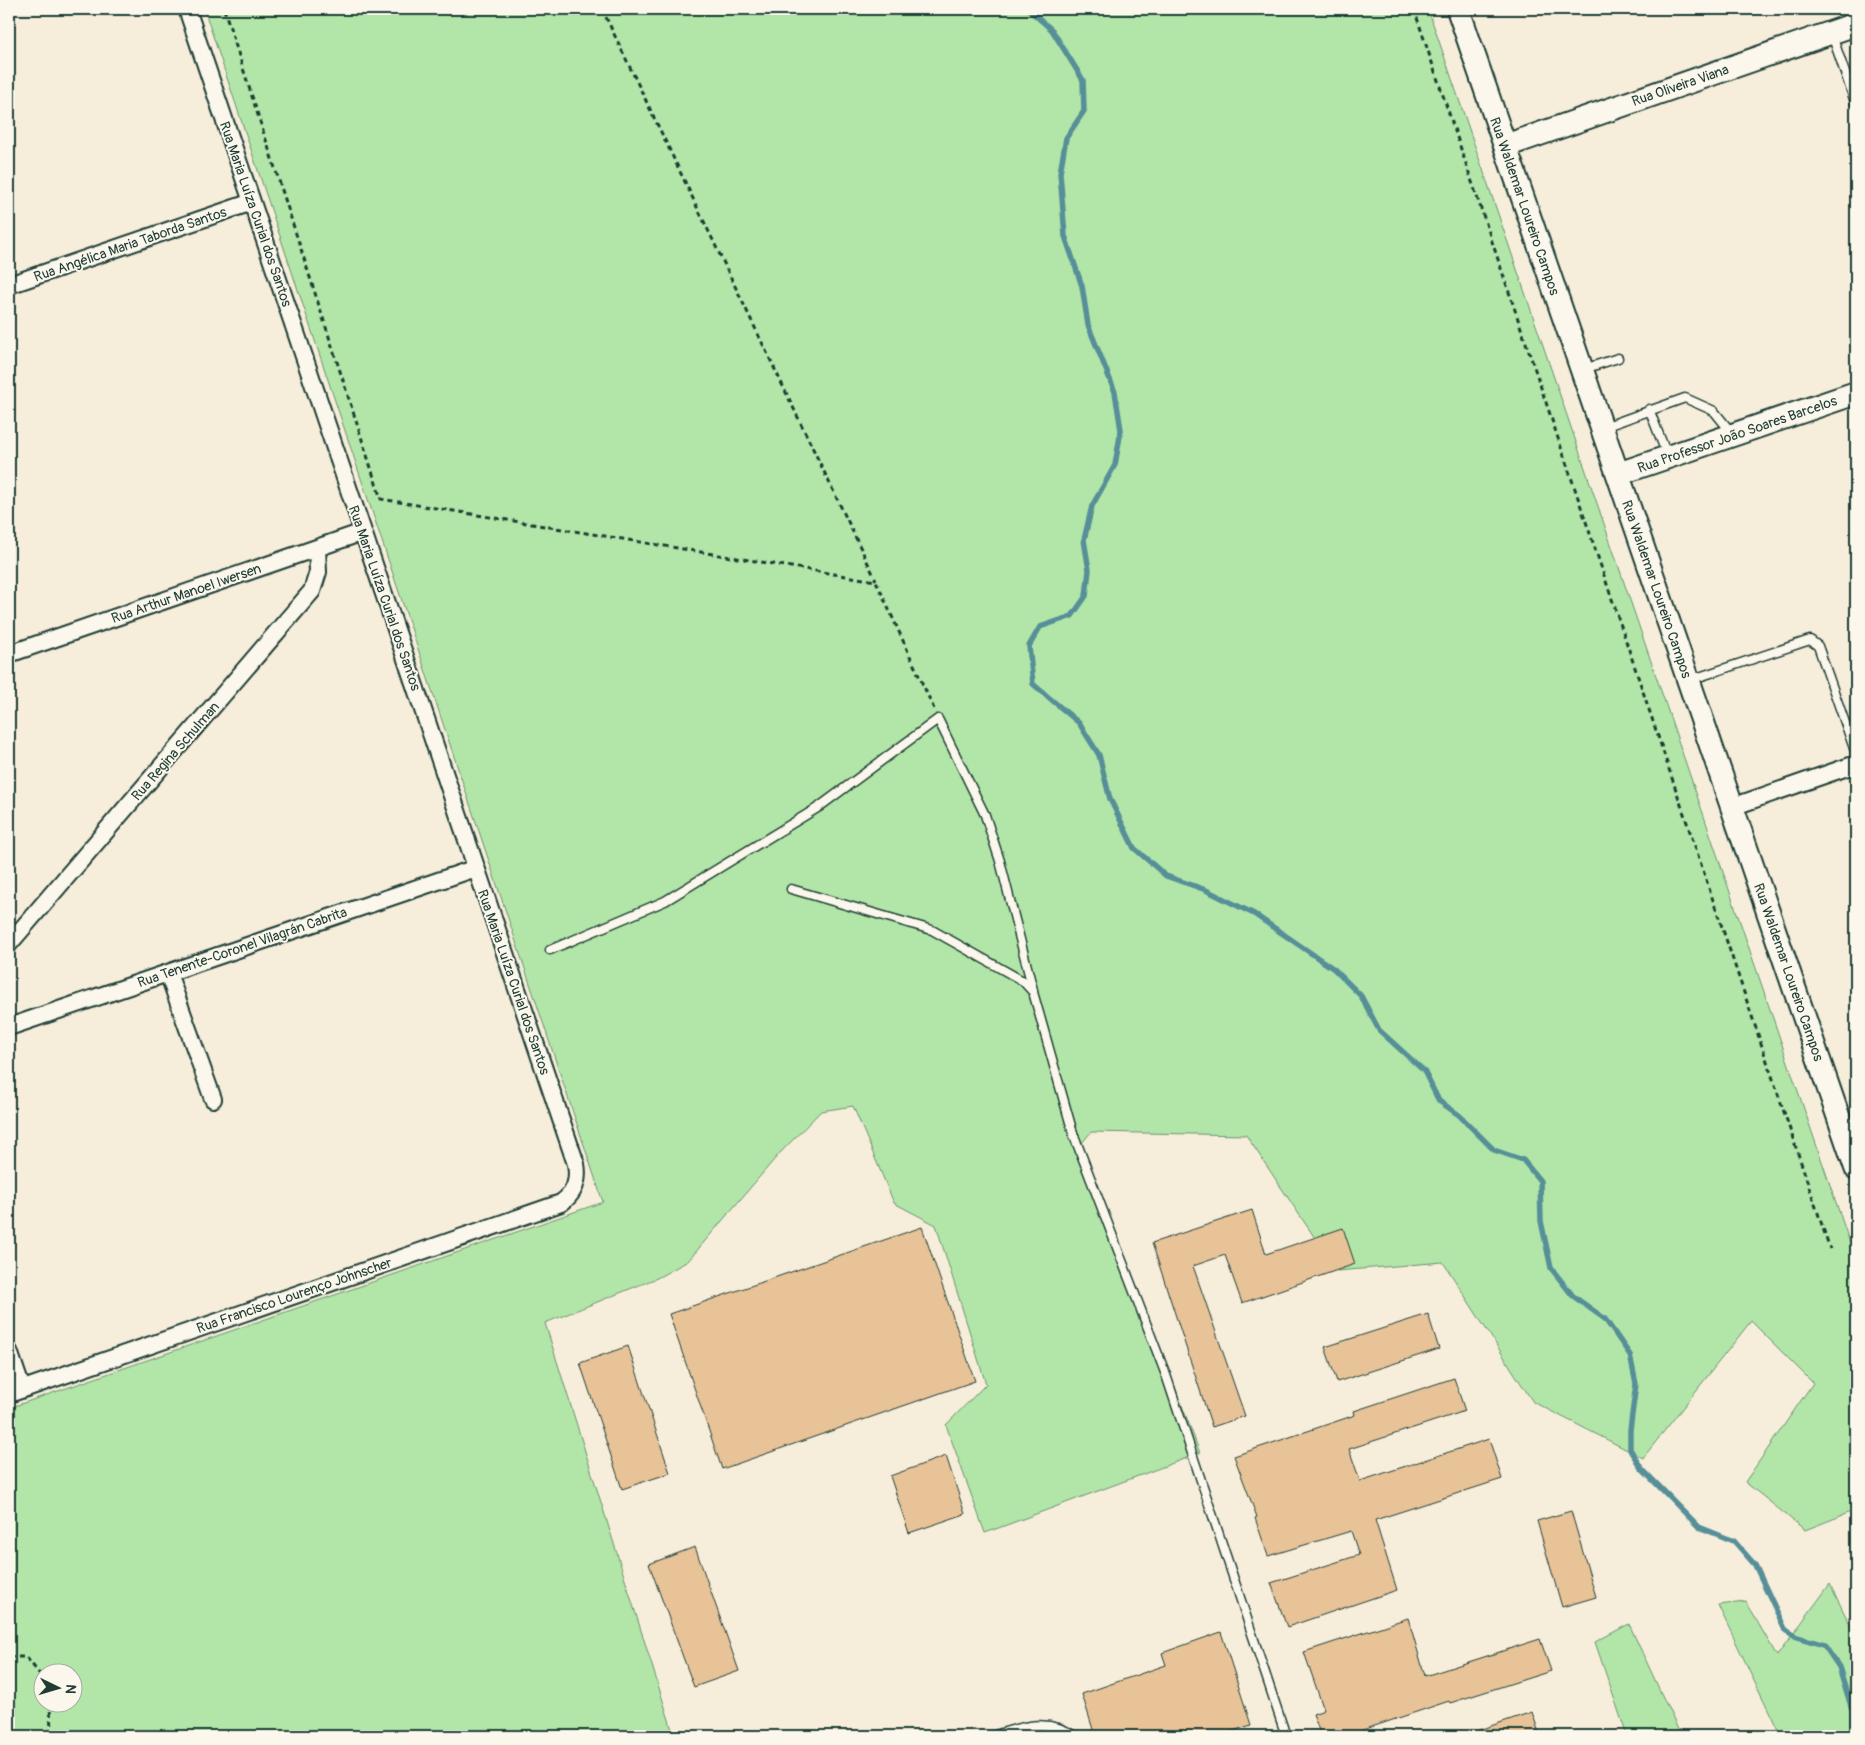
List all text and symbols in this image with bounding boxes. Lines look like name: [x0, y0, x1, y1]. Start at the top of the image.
street label: Rua Oliveira Viana: [1629, 61, 1731, 110]
street label: Rua Waldemar Loureiro Campos: [1486, 115, 1563, 298]
street label: Rua Maria Luíza Curial dos Santos: [216, 119, 296, 310]
street label: Rua Angélica Maria Taborda Santos: [32, 203, 229, 286]
street label: Rua Professor João Soares Barcelos: [1635, 392, 1840, 477]
street label: Rua Waldemar Loureiro Campos: [1618, 498, 1695, 681]
street label: Rua Maria Luíza Curial dos Santos: [345, 503, 425, 694]
street label: Rua Arthur Manoel Iwersen: [109, 560, 263, 627]
street label: Rua Regina Schulman: [128, 698, 223, 804]
street label: Rua Waldemar Loureiro Campos: [1750, 881, 1827, 1064]
street label: Rua Maria Luíza Curial dos Santos: [474, 887, 554, 1078]
street label: Rua Tenente-Coronel Vilagrán Cabrita: [135, 904, 349, 991]
street label: Rua Francisco Lourenço Johnscher: [194, 1254, 394, 1337]
north arrow: [32, 1662, 82, 1712]
text: N: [62, 1684, 79, 1695]

